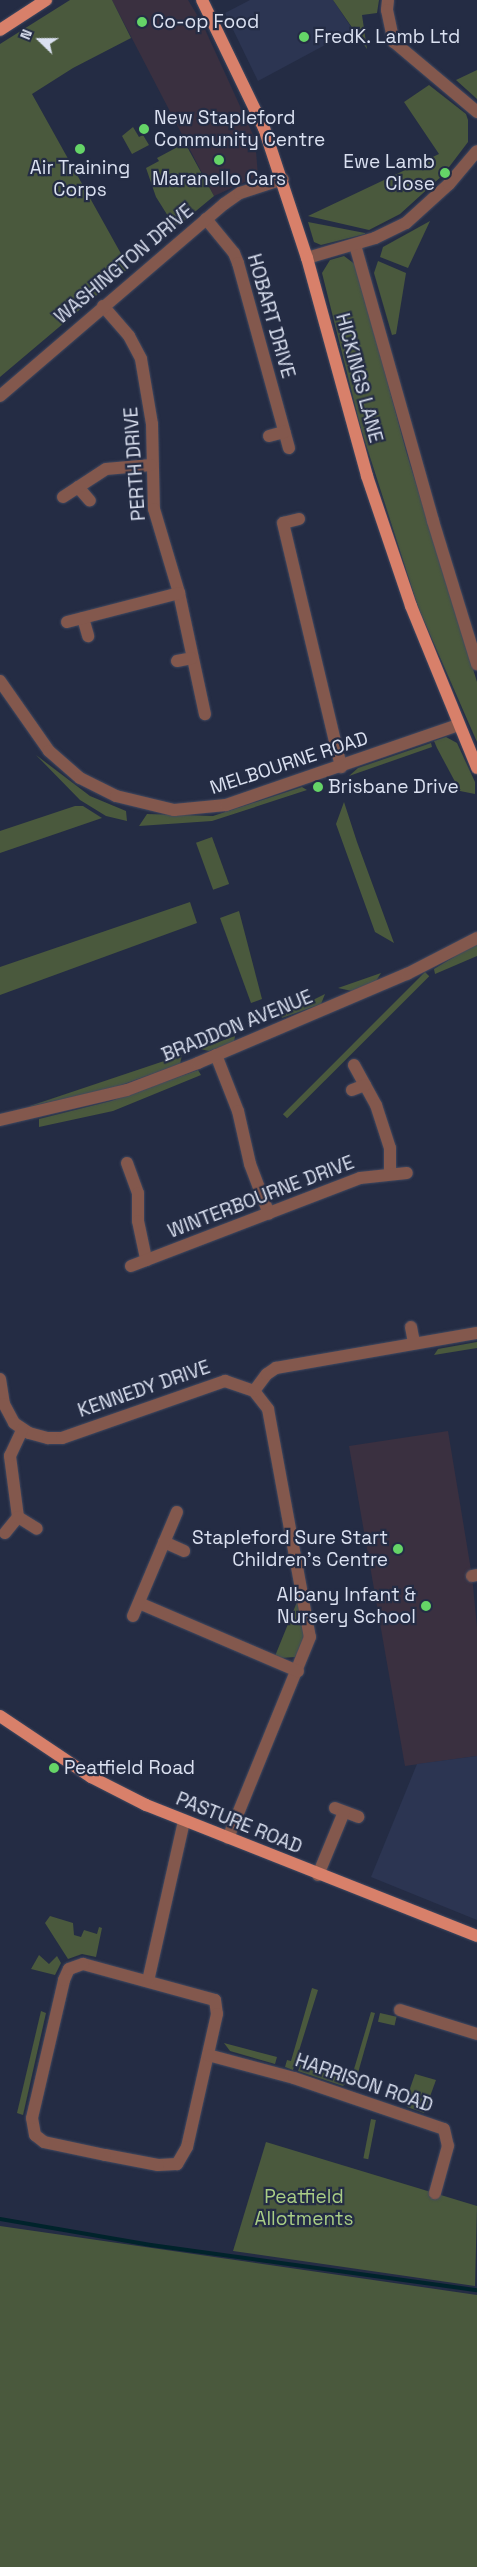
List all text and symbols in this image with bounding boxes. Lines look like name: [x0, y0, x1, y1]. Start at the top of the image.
place label: Co-op Food: [152, 11, 259, 33]
north arrow: [15, 15, 65, 65]
marker: Co-op Food: [136, 16, 148, 28]
place label: FredK. Lamb Ltd: [314, 26, 461, 48]
text: N: [16, 27, 36, 42]
marker: FredK. Lamb Ltd: [298, 31, 310, 43]
place label: New Stapleford Community Centre: [154, 107, 325, 151]
marker: New Stapleford Community Centre: [138, 123, 150, 135]
marker: Air Training Corps: [74, 143, 86, 155]
place label: Ewe Lamb Close: [343, 151, 435, 195]
marker: Maranello Cars: [213, 154, 225, 166]
place label: Air Training Corps: [30, 157, 130, 201]
marker: Ewe Lamb Close: [439, 167, 451, 179]
place label: Maranello Cars: [152, 168, 286, 190]
street label: WASHINGTON DRIVE: [50, 199, 198, 329]
street label: HOBART DRIVE: [242, 251, 300, 381]
street label: HICKINGS LANE: [331, 311, 387, 445]
street label: PERTH DRIVE: [120, 406, 150, 522]
street label: MELBOURNE ROAD: [207, 727, 371, 799]
place label: Brisbane Drive: [328, 776, 459, 798]
marker: Brisbane Drive: [312, 781, 324, 793]
street label: BRADDON AVENUE: [158, 985, 316, 1067]
street label: WINTERBOURNE DRIVE: [165, 1151, 357, 1243]
street label: KENNEDY DRIVE: [75, 1356, 213, 1422]
place label: Stapleford Sure Start Children's Centre: [192, 1527, 388, 1571]
marker: Stapleford Sure Start Children's Centre: [392, 1543, 404, 1555]
place label: Albany Infant & Nursery School: [277, 1584, 416, 1628]
marker: Albany Infant & Nursery School: [420, 1600, 432, 1612]
place label: Peatfield Road: [64, 1757, 195, 1779]
marker: Peatfield Road: [48, 1762, 60, 1774]
street label: PASTURE ROAD: [173, 1787, 305, 1859]
street label: HARRISON ROAD: [292, 2049, 436, 2117]
park label: Peatfield Allotments: [254, 2186, 354, 2230]

